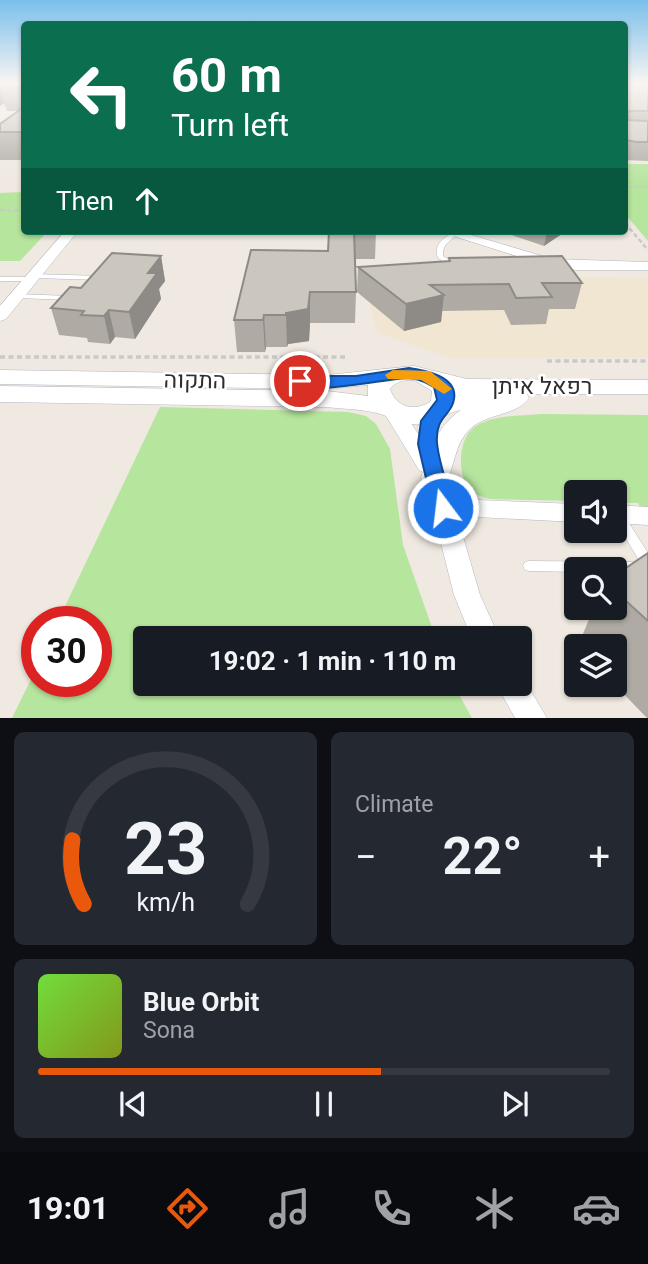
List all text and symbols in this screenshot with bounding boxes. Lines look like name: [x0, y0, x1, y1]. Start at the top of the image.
text: 60 m: [171, 47, 282, 104]
icon: left: [56, 49, 147, 140]
text: Turn left: [171, 106, 289, 144]
icon: ahead: [128, 182, 166, 220]
text: Then: [56, 186, 114, 216]
pin: [270, 351, 330, 411]
icon: arrive: [281, 362, 319, 400]
street label: התקוה: [164, 366, 226, 395]
street label: רפאל איתן: [492, 373, 592, 400]
position arrow: [406, 471, 480, 545]
map controls: [564, 480, 627, 697]
button: sound: [564, 480, 627, 543]
button: search: [564, 557, 627, 620]
speed limit sign: 30: [21, 606, 112, 697]
button: layers: [564, 634, 627, 697]
text: 19:02 · 1 min · 110 m: [209, 646, 456, 676]
text: Climate: [355, 791, 434, 818]
text: 23: [124, 807, 207, 893]
text: 22°: [443, 826, 523, 887]
text: −: [355, 835, 377, 879]
text: +: [588, 835, 610, 879]
text: km/h: [136, 888, 195, 917]
text: Blue Orbit: [143, 987, 259, 1017]
text: Sona: [143, 1017, 195, 1044]
icon: previous: [114, 1085, 152, 1123]
icon: pause: [305, 1085, 343, 1123]
icon: next: [496, 1085, 534, 1123]
icon: directions: [163, 1184, 212, 1233]
icon: music: [265, 1184, 314, 1233]
icon: phone: [367, 1184, 416, 1233]
icon: climate: [470, 1184, 519, 1233]
icon: car: [572, 1184, 621, 1233]
text: 19:01: [27, 1189, 109, 1227]

